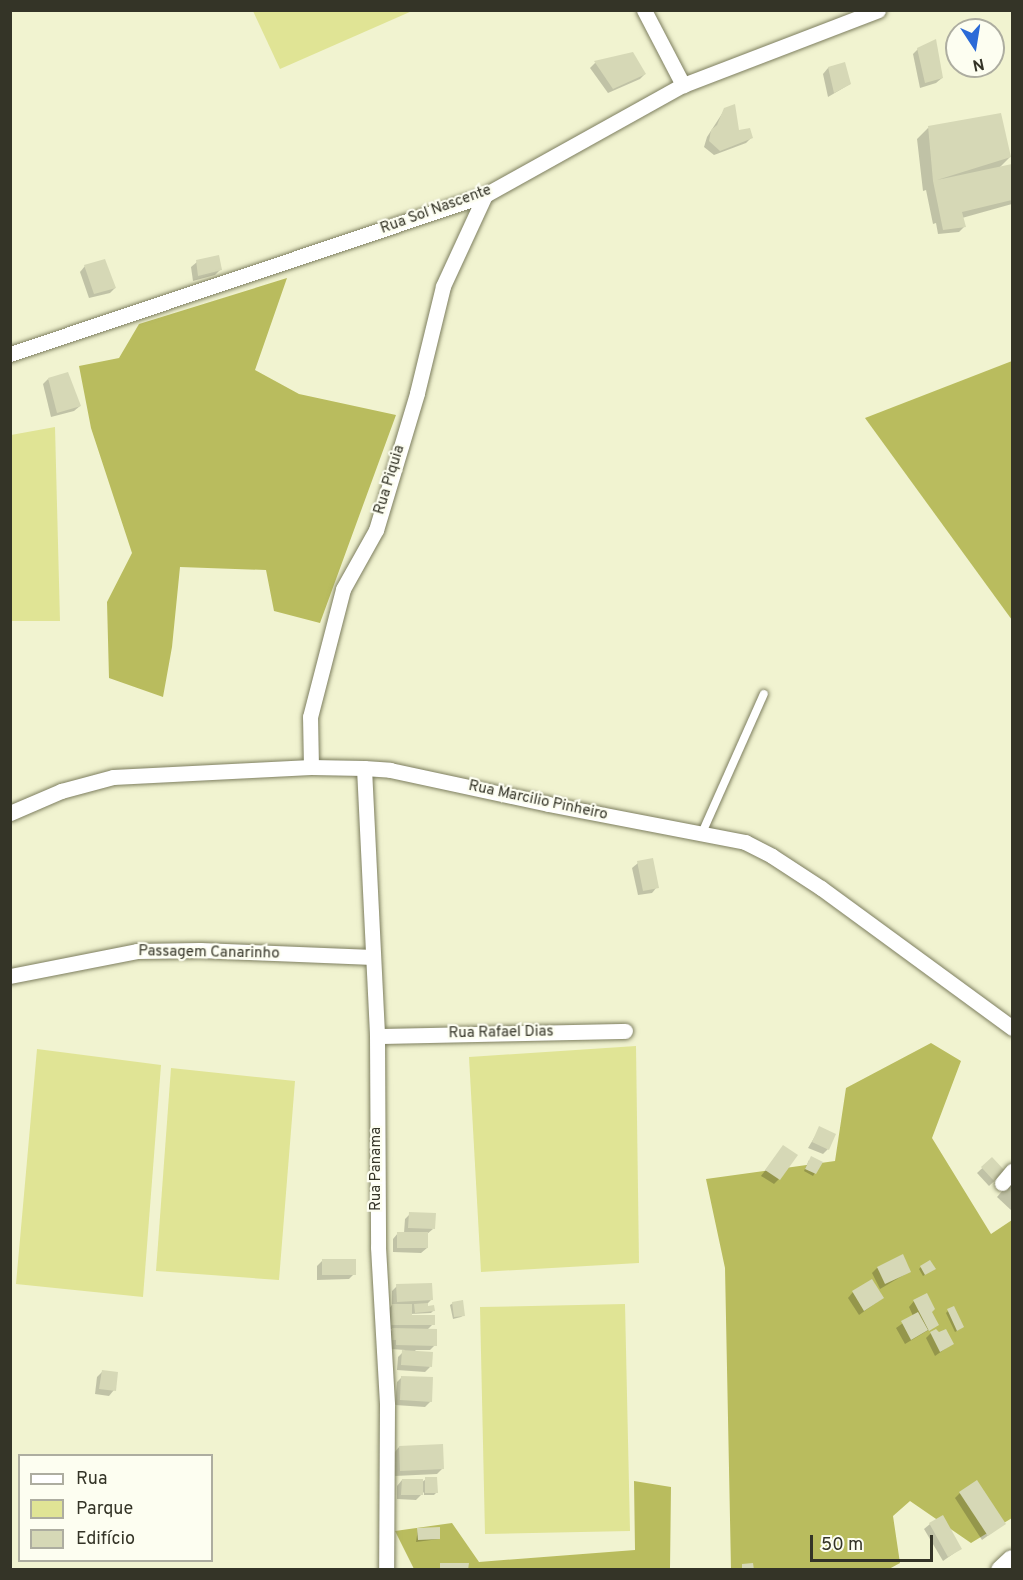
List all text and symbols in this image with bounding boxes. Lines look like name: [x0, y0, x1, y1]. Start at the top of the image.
north arrow: [945, 18, 1005, 78]
text: N: [971, 53, 986, 75]
street label: Rua Sol Nascente: [378, 182, 494, 238]
street label: Rua Piquia: [371, 443, 409, 517]
street label: Rua Marcilio Pinheiro: [467, 777, 609, 825]
street label: Passagem Canarinho: [138, 943, 280, 963]
street label: Rua Rafael Dias: [448, 1023, 554, 1043]
street label: Rua Panama: [368, 1127, 386, 1211]
legend: [18, 1454, 213, 1562]
text: Rua: [76, 1468, 107, 1491]
text: Parque: [76, 1498, 133, 1521]
scale bar: [813, 1523, 936, 1561]
text: Edifício: [76, 1528, 135, 1551]
text: 50 m: [821, 1534, 863, 1557]

